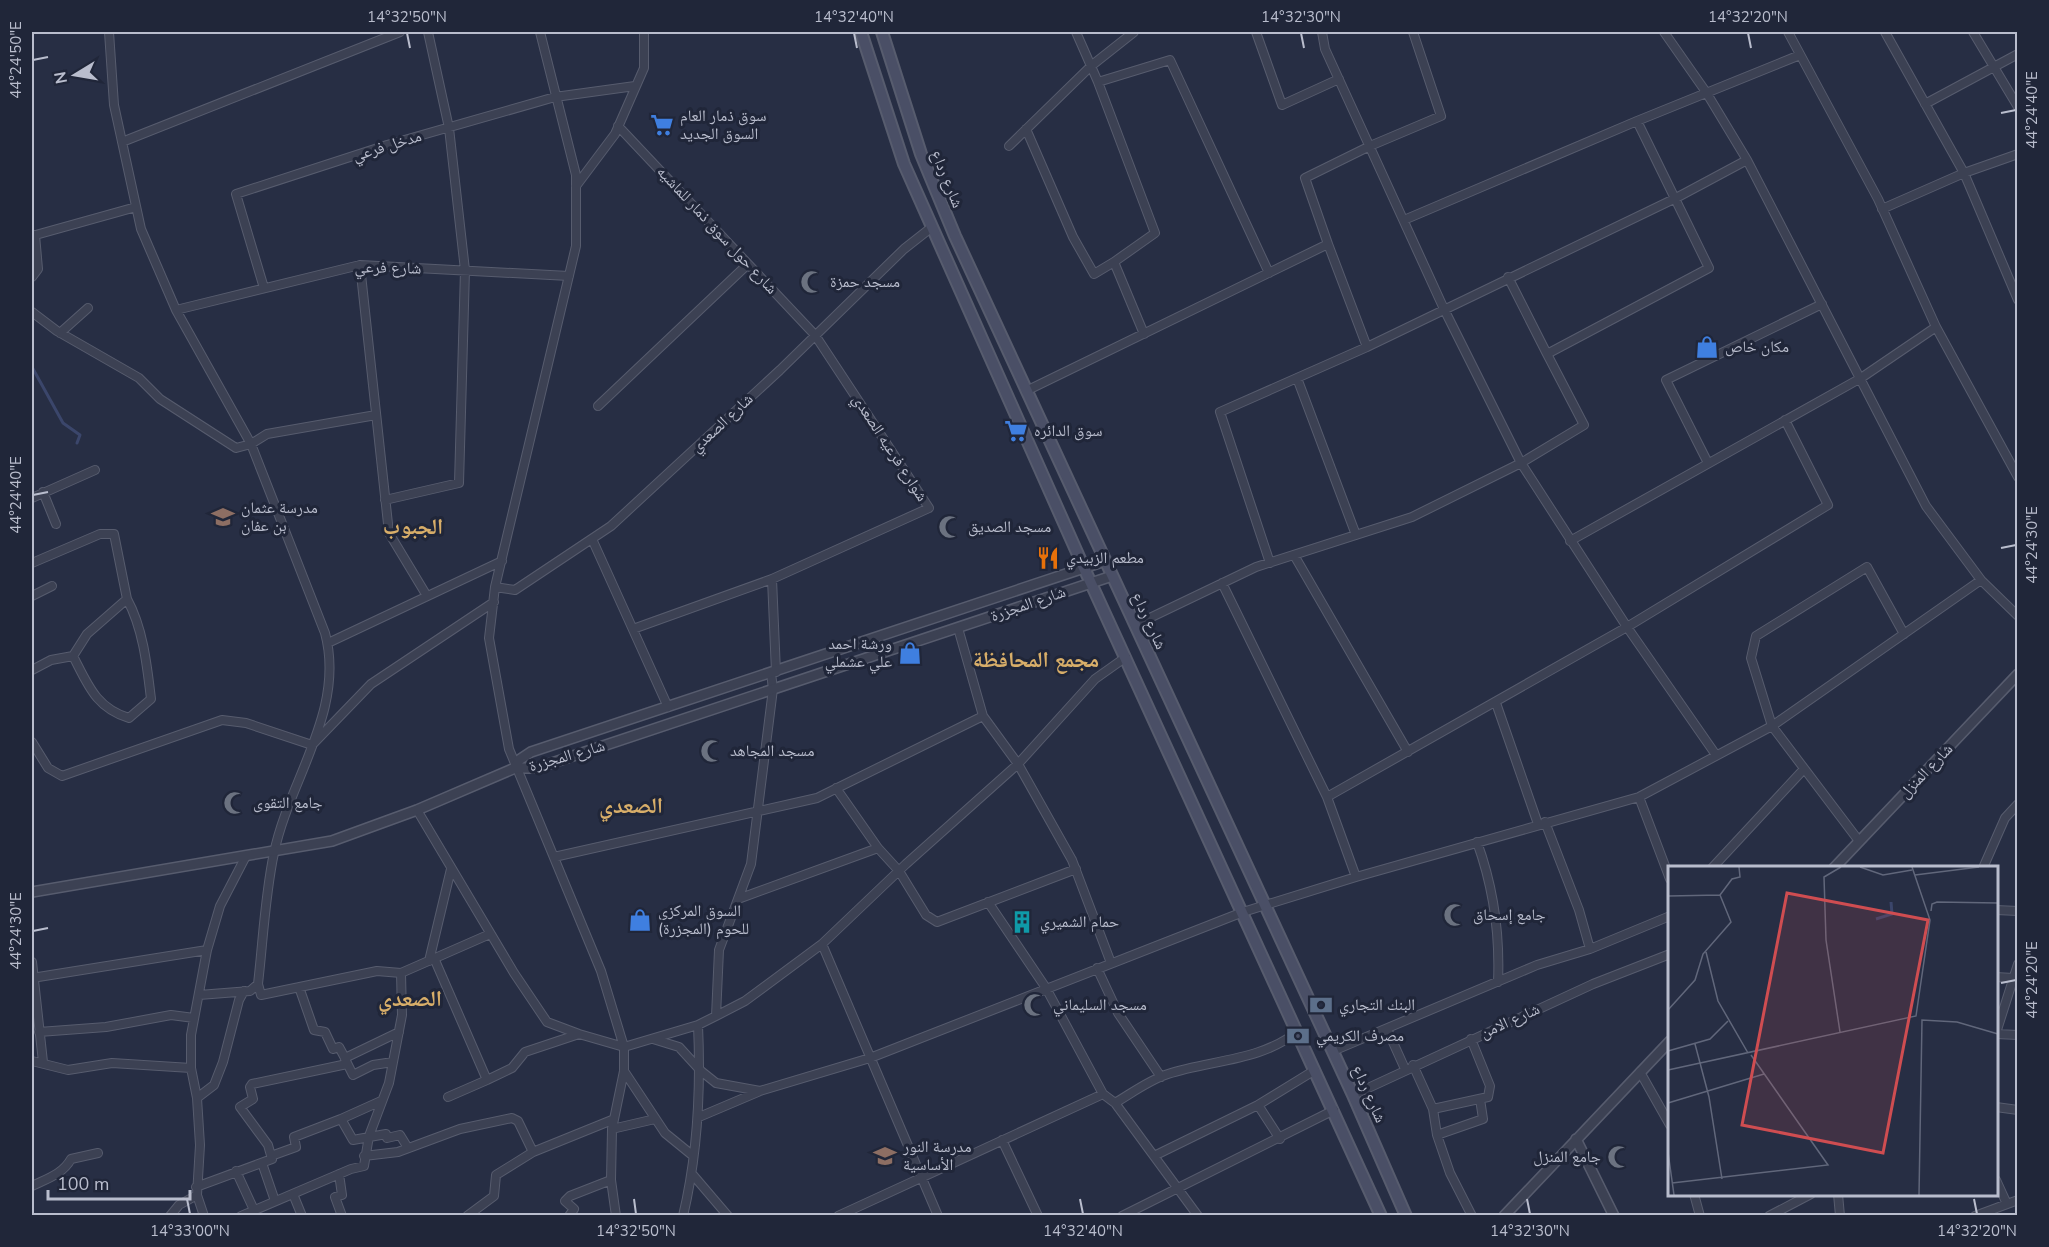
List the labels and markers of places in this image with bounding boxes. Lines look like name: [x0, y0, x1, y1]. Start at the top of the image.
place label: سوق ذمار العام السوق الجديد: [680, 105, 766, 145]
supermarket icon: سوق ذمار العام السوق الجديد: [649, 112, 675, 138]
mosque icon: مسجد حمزة: [799, 269, 825, 295]
place label: مسجد حمزة: [830, 271, 900, 293]
shop icon: مكان خاص: [1694, 334, 1720, 360]
place label: مكان خاص: [1725, 336, 1789, 358]
supermarket icon: سوق الدائره: [1003, 418, 1029, 444]
place label: سوق الدائره: [1034, 420, 1102, 442]
place label: مدرسة عثمان بن عفان: [241, 497, 318, 537]
school or university icon: مدرسة عثمان بن عفان: [210, 504, 236, 530]
mosque icon: مسجد الصديق: [937, 514, 963, 540]
place label: مسجد الصديق: [968, 516, 1051, 538]
restaurant icon: مطعم الزبيدي: [1035, 545, 1061, 571]
place label: مطعم الزبيدي: [1066, 547, 1144, 570]
place label: ورشة احمد علي عشملي: [825, 633, 892, 674]
shop icon: ورشة احمد علي عشملي: [897, 640, 923, 666]
mosque icon: مسجد المجاهد: [699, 738, 725, 764]
place label: مسجد المجاهد: [730, 740, 814, 762]
mosque icon: جامع التقوى: [222, 790, 248, 816]
place label: جامع التقوى: [253, 792, 323, 814]
place label: السوق المركزي للحوم (المجزرة): [658, 900, 749, 940]
mosque icon: جامع إسحاق: [1442, 902, 1468, 928]
place label: جامع إسحاق: [1473, 904, 1546, 926]
shop icon: السوق المركزي للحوم (المجزرة): [627, 907, 653, 933]
building icon: حمام الشميري: [1009, 909, 1035, 935]
place label: حمام الشميري: [1040, 911, 1119, 934]
mosque icon: مسجد السليماني: [1022, 992, 1048, 1018]
bank icon: البنك التجاري: [1308, 992, 1334, 1018]
place label: مسجد السليماني: [1053, 994, 1147, 1017]
place label: البنك التجاري: [1339, 994, 1415, 1017]
bank icon: مصرف الكريمي: [1285, 1023, 1311, 1049]
place label: مصرف الكريمي: [1316, 1025, 1404, 1048]
place label: مدرسة النور الأساسية: [902, 1136, 971, 1176]
school or university icon: مدرسة النور الأساسية: [872, 1143, 898, 1169]
mosque icon: جامع المنزل: [1606, 1144, 1632, 1170]
place label: جامع المنزل: [1533, 1146, 1601, 1168]

